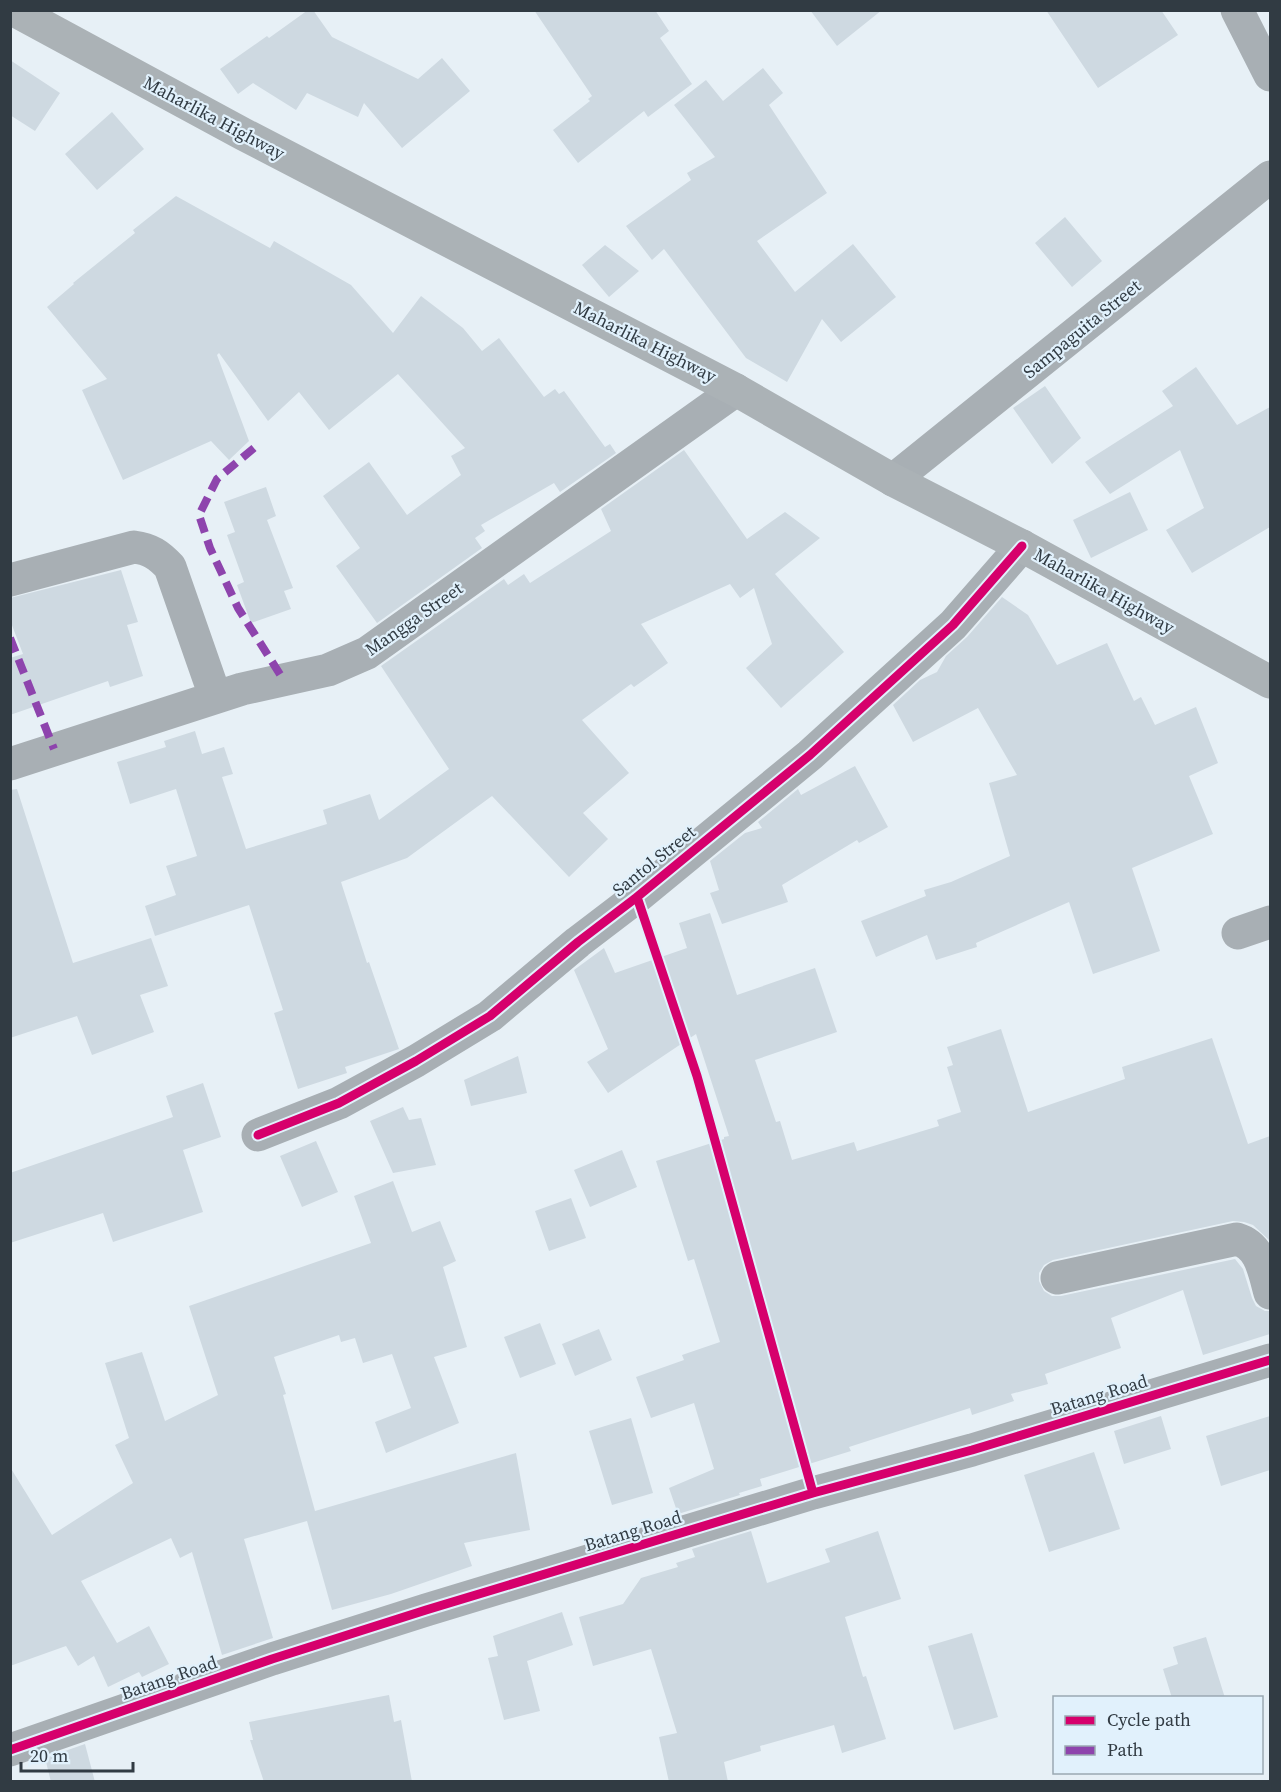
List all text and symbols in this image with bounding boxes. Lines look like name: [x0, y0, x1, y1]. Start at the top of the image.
street label: Maharlika Highway: [139, 70, 290, 166]
street label: Sampaguita Street: [1018, 273, 1146, 384]
street label: Maharlika Highway: [570, 295, 722, 389]
street label: Maharlika Highway: [1030, 542, 1180, 640]
street label: Mangga Street: [360, 576, 468, 661]
street label: Santol Street: [607, 819, 701, 902]
street label: Batang Road: [1047, 1368, 1151, 1421]
street label: Batang Road: [581, 1504, 685, 1557]
street label: Batang Road: [117, 1649, 220, 1706]
legend: [1053, 1696, 1263, 1774]
text: Cycle path: [1107, 1707, 1191, 1732]
scale bar: [21, 1735, 134, 1773]
text: Path: [1107, 1737, 1144, 1762]
text: 20 m: [30, 1743, 68, 1768]

